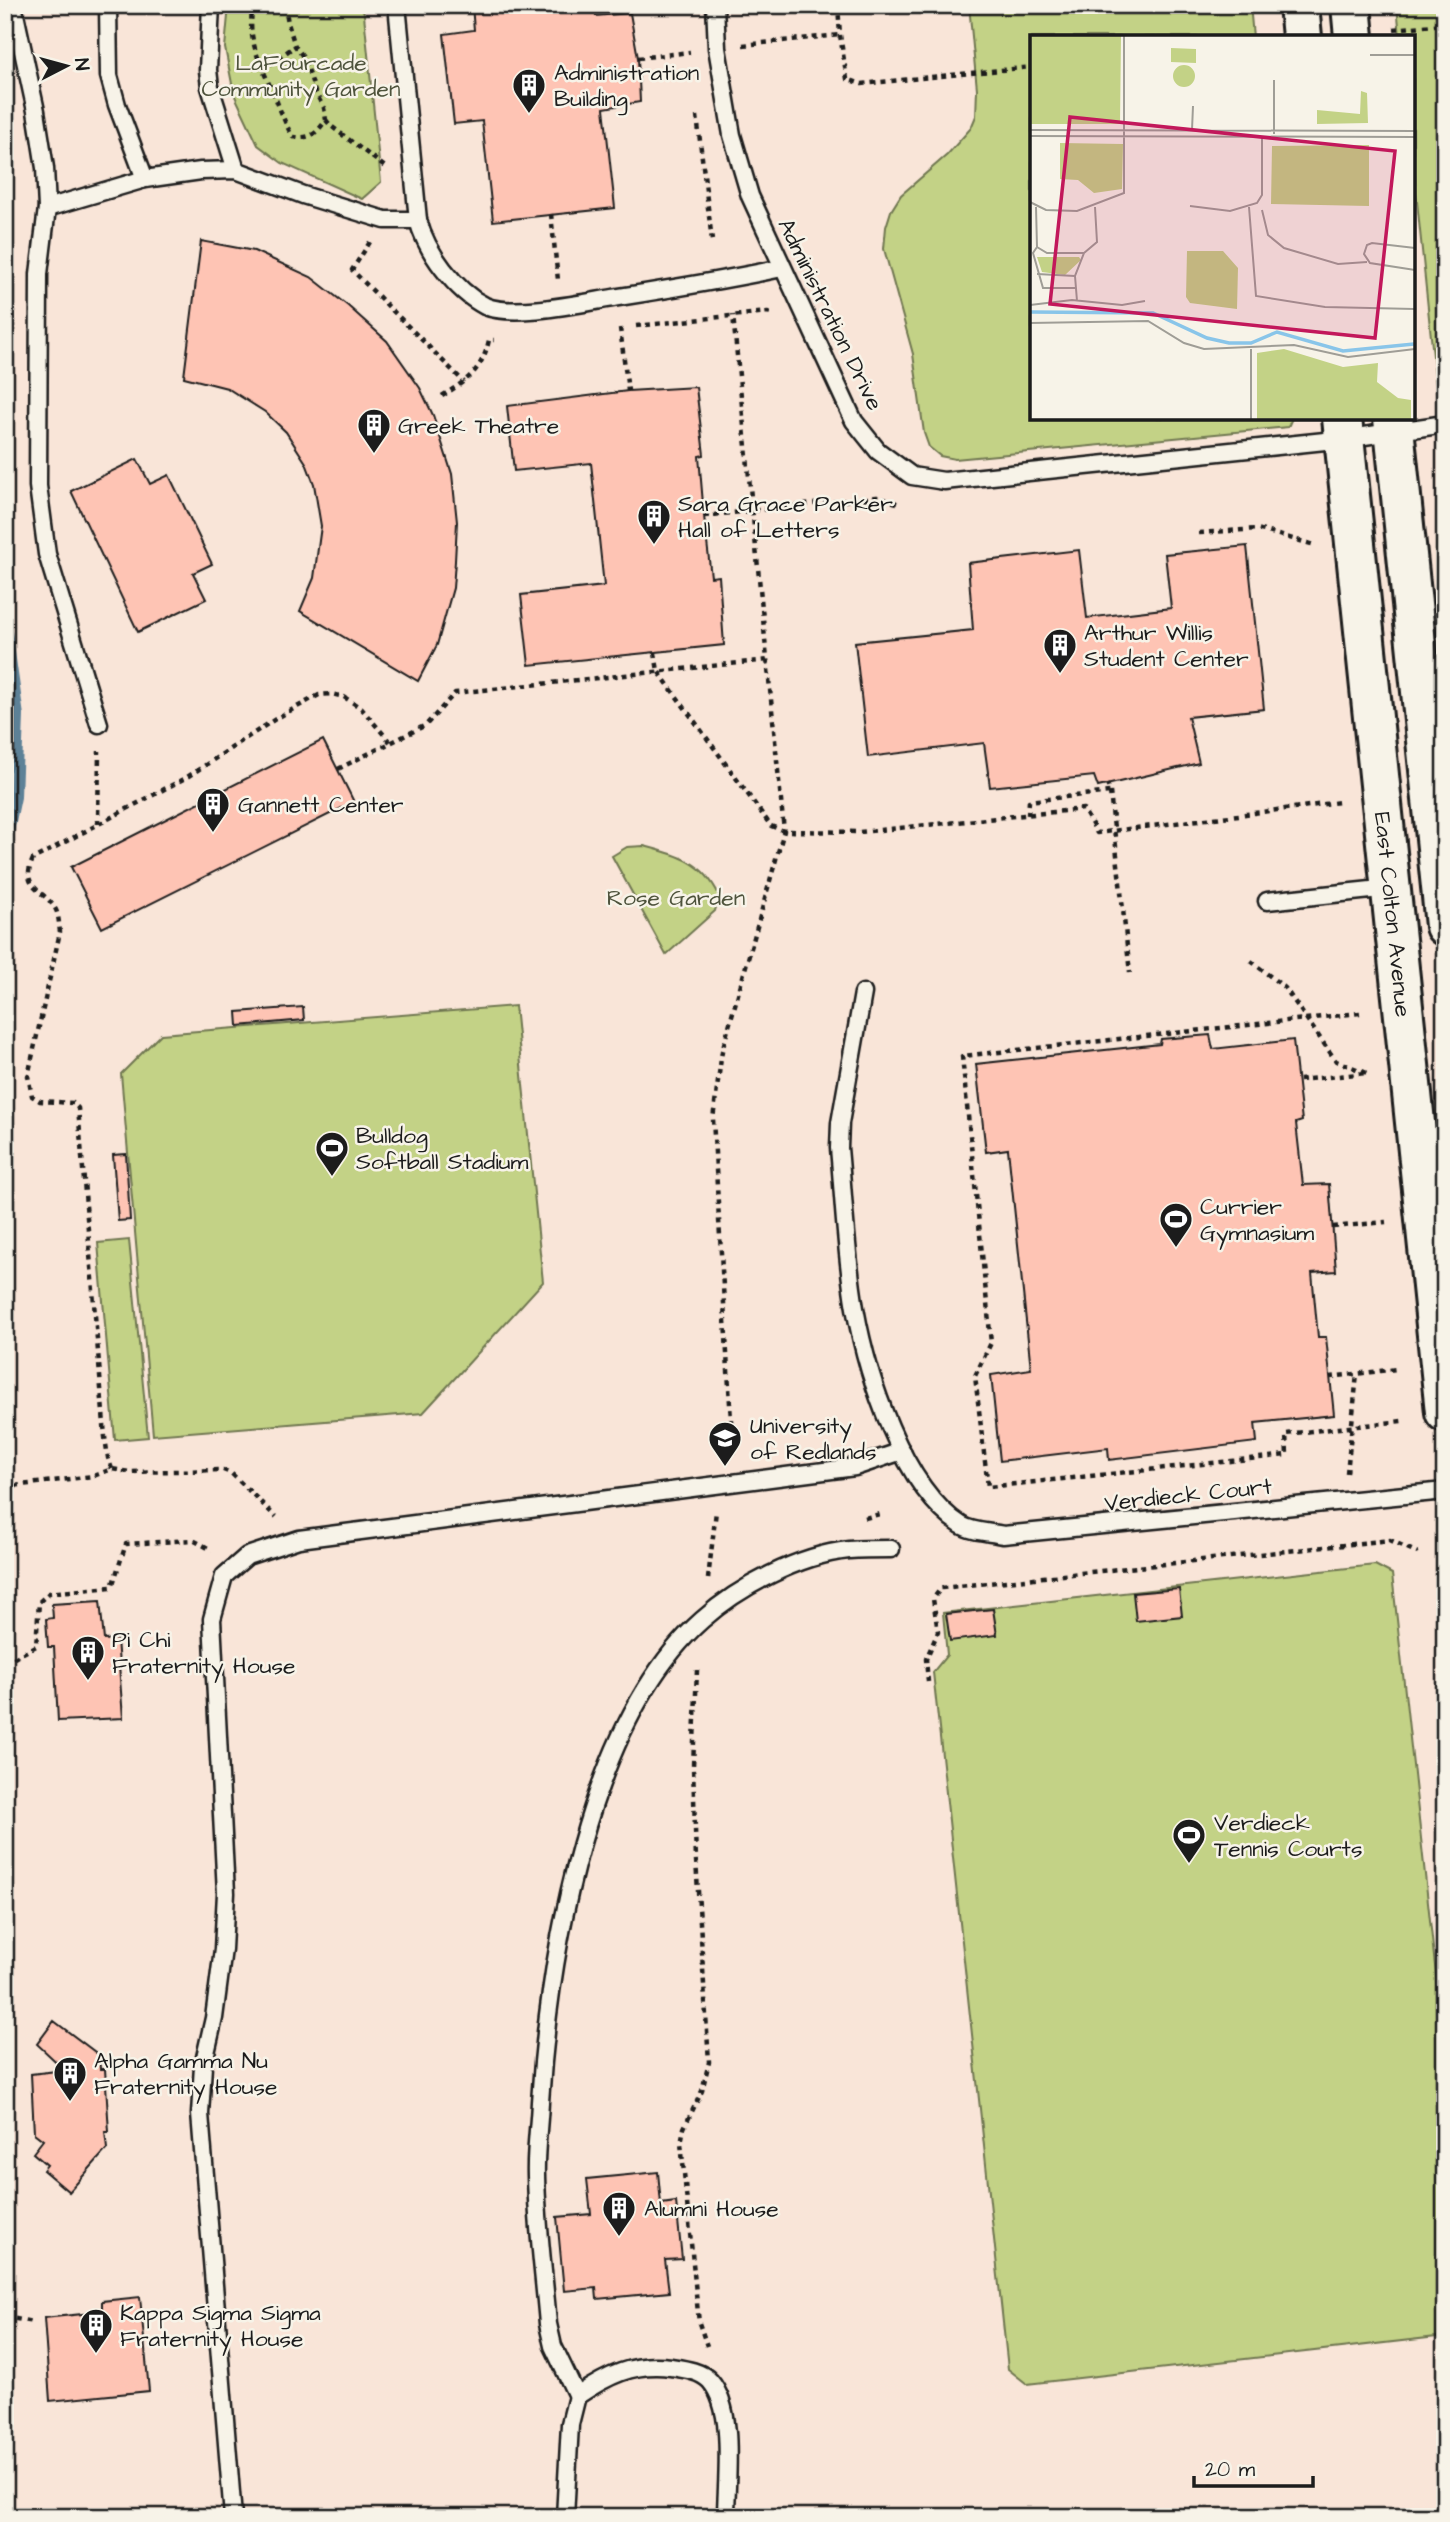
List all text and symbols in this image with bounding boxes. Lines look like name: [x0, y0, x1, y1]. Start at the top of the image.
north arrow: [32, 32, 102, 102]
inset map: [1030, 35, 1415, 420]
park label: LaFourcade Community Garden: [202, 47, 400, 106]
text: N: [67, 57, 95, 72]
place label: Administration Building: [554, 57, 699, 116]
building icon: Administration Building: [510, 66, 548, 115]
street label: Administration Drive: [770, 213, 891, 416]
building icon: Greek Theatre: [355, 406, 393, 455]
place label: Greek Theatre: [398, 410, 559, 442]
place label: Sara Grace Parker Hall of Letters: [678, 488, 893, 546]
building icon: Sara Grace Parker Hall of Letters: [635, 497, 673, 546]
place label: Arthur Willis Student Center: [1084, 617, 1249, 675]
building icon: Arthur Willis Student Center: [1041, 626, 1079, 675]
building icon: Gannett Center: [194, 785, 232, 834]
place label: Gannett Center: [238, 789, 404, 821]
street label: East Colton Avenue: [1366, 810, 1419, 1019]
park label: Rose Garden: [607, 882, 745, 914]
place label: Bulldog Softball Stadium: [356, 1120, 528, 1178]
sports icon: Bulldog Softball Stadium: [313, 1129, 351, 1178]
place label: Currier Gymnasium: [1200, 1191, 1314, 1250]
sports icon: Currier Gymnasium: [1157, 1200, 1195, 1249]
place label: University of Redlands: [750, 1410, 877, 1468]
school or university icon: University of Redlands: [706, 1419, 744, 1468]
street label: Verdieck Court: [1103, 1470, 1274, 1520]
place label: Pi Chi Fraternity House: [112, 1624, 295, 1683]
building icon: Pi Chi Fraternity House: [69, 1633, 107, 1682]
place label: Verdieck Tennis Courts: [1214, 1807, 1362, 1865]
sports icon: Verdieck Tennis Courts: [1170, 1816, 1208, 1865]
place label: Alpha Gamma Nu Fraternity House: [94, 2045, 277, 2104]
building icon: Alpha Gamma Nu Fraternity House: [51, 2054, 89, 2103]
building icon: Alumni House: [600, 2189, 638, 2238]
place label: Alumni House: [644, 2193, 779, 2225]
place label: Kappa Sigma Sigma Fraternity House: [120, 2297, 321, 2356]
building icon: Kappa Sigma Sigma Fraternity House: [77, 2306, 115, 2355]
scale bar: [1194, 2445, 1314, 2489]
text: 20 m: [1205, 2455, 1256, 2484]

